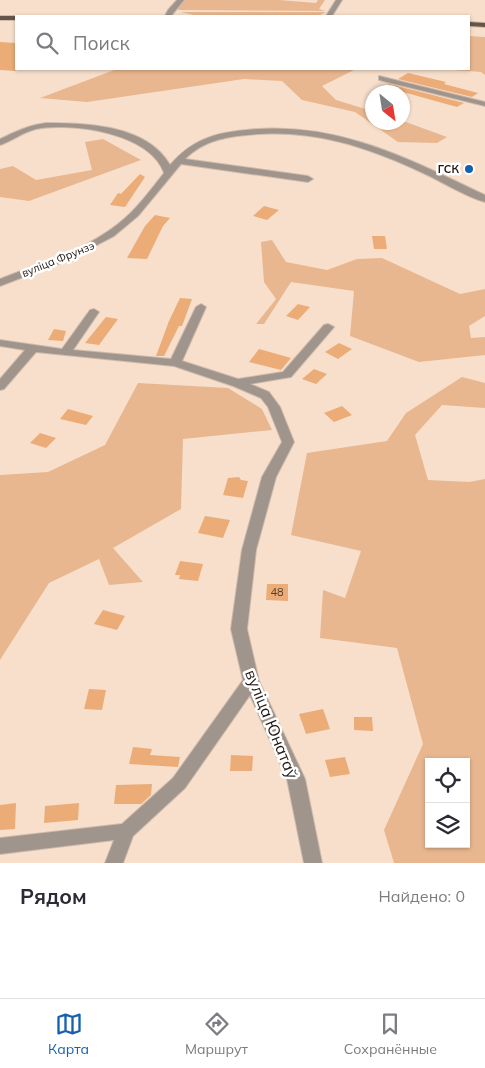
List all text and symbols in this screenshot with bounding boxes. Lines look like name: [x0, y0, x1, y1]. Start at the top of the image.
search box: [15, 15, 470, 70]
icon: search: [33, 29, 61, 57]
text: Поиск: [73, 31, 130, 55]
north arrow: [365, 85, 410, 130]
place label: ГСК: [438, 162, 459, 176]
marker: ГСК: [463, 163, 475, 175]
street label: вуліца Фрунзэ: [20, 238, 97, 280]
house number: 48: [270, 585, 284, 599]
street label: вуліца Юнатаў: [241, 667, 303, 782]
map controls: [425, 758, 470, 848]
button: locate: [425, 758, 470, 803]
button: layers: [425, 803, 470, 848]
text: Рядом: [20, 883, 87, 909]
text: Найдено: 0: [379, 886, 465, 906]
tab: Карта: [48, 1010, 89, 1058]
tab: Маршрут: [185, 1010, 248, 1058]
tab: Сохранённые: [344, 1010, 437, 1058]

